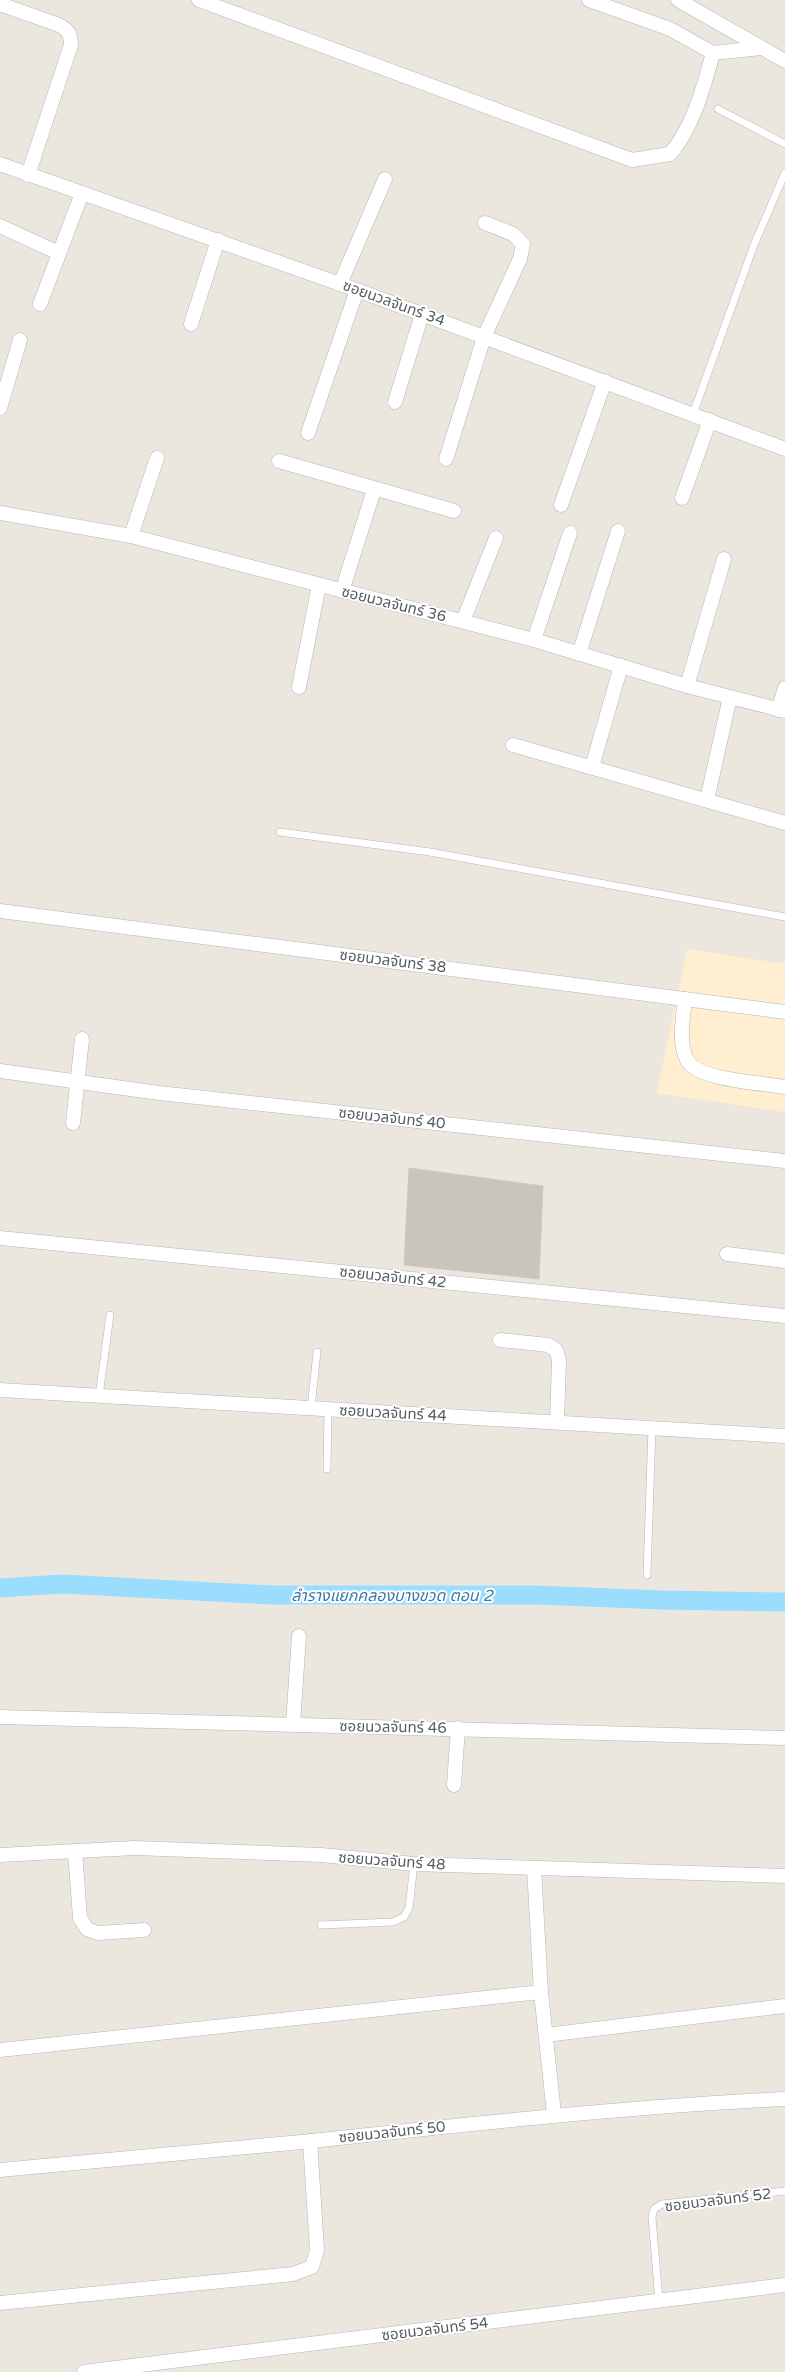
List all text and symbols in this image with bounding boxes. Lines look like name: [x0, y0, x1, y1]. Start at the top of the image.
street label: ซอยนวลจันทร์ 34: [340, 276, 448, 330]
street label: ซอยนวลจันทร์ 36: [340, 582, 448, 626]
street label: ซอยนวลจันทร์ 38: [339, 946, 447, 976]
street label: ซอยนวลจันทร์ 40: [338, 1103, 446, 1133]
street label: ซอยนวลจันทร์ 42: [339, 1262, 447, 1292]
street label: ซอยนวลจันทร์ 44: [339, 1401, 447, 1425]
water label: ลำรางแยกคลองบางขวด ตอน 2: [291, 1586, 495, 1606]
street label: ซอยนวลจันทร์ 46: [339, 1717, 447, 1737]
street label: ซอยนวลจันทร์ 48: [338, 1848, 446, 1874]
street label: ซอยนวลจันทร์ 50: [338, 2117, 446, 2147]
street label: ซอยนวลจันทร์ 52: [664, 2185, 772, 2215]
street label: ซอยนวลจันทร์ 54: [381, 2314, 489, 2344]

